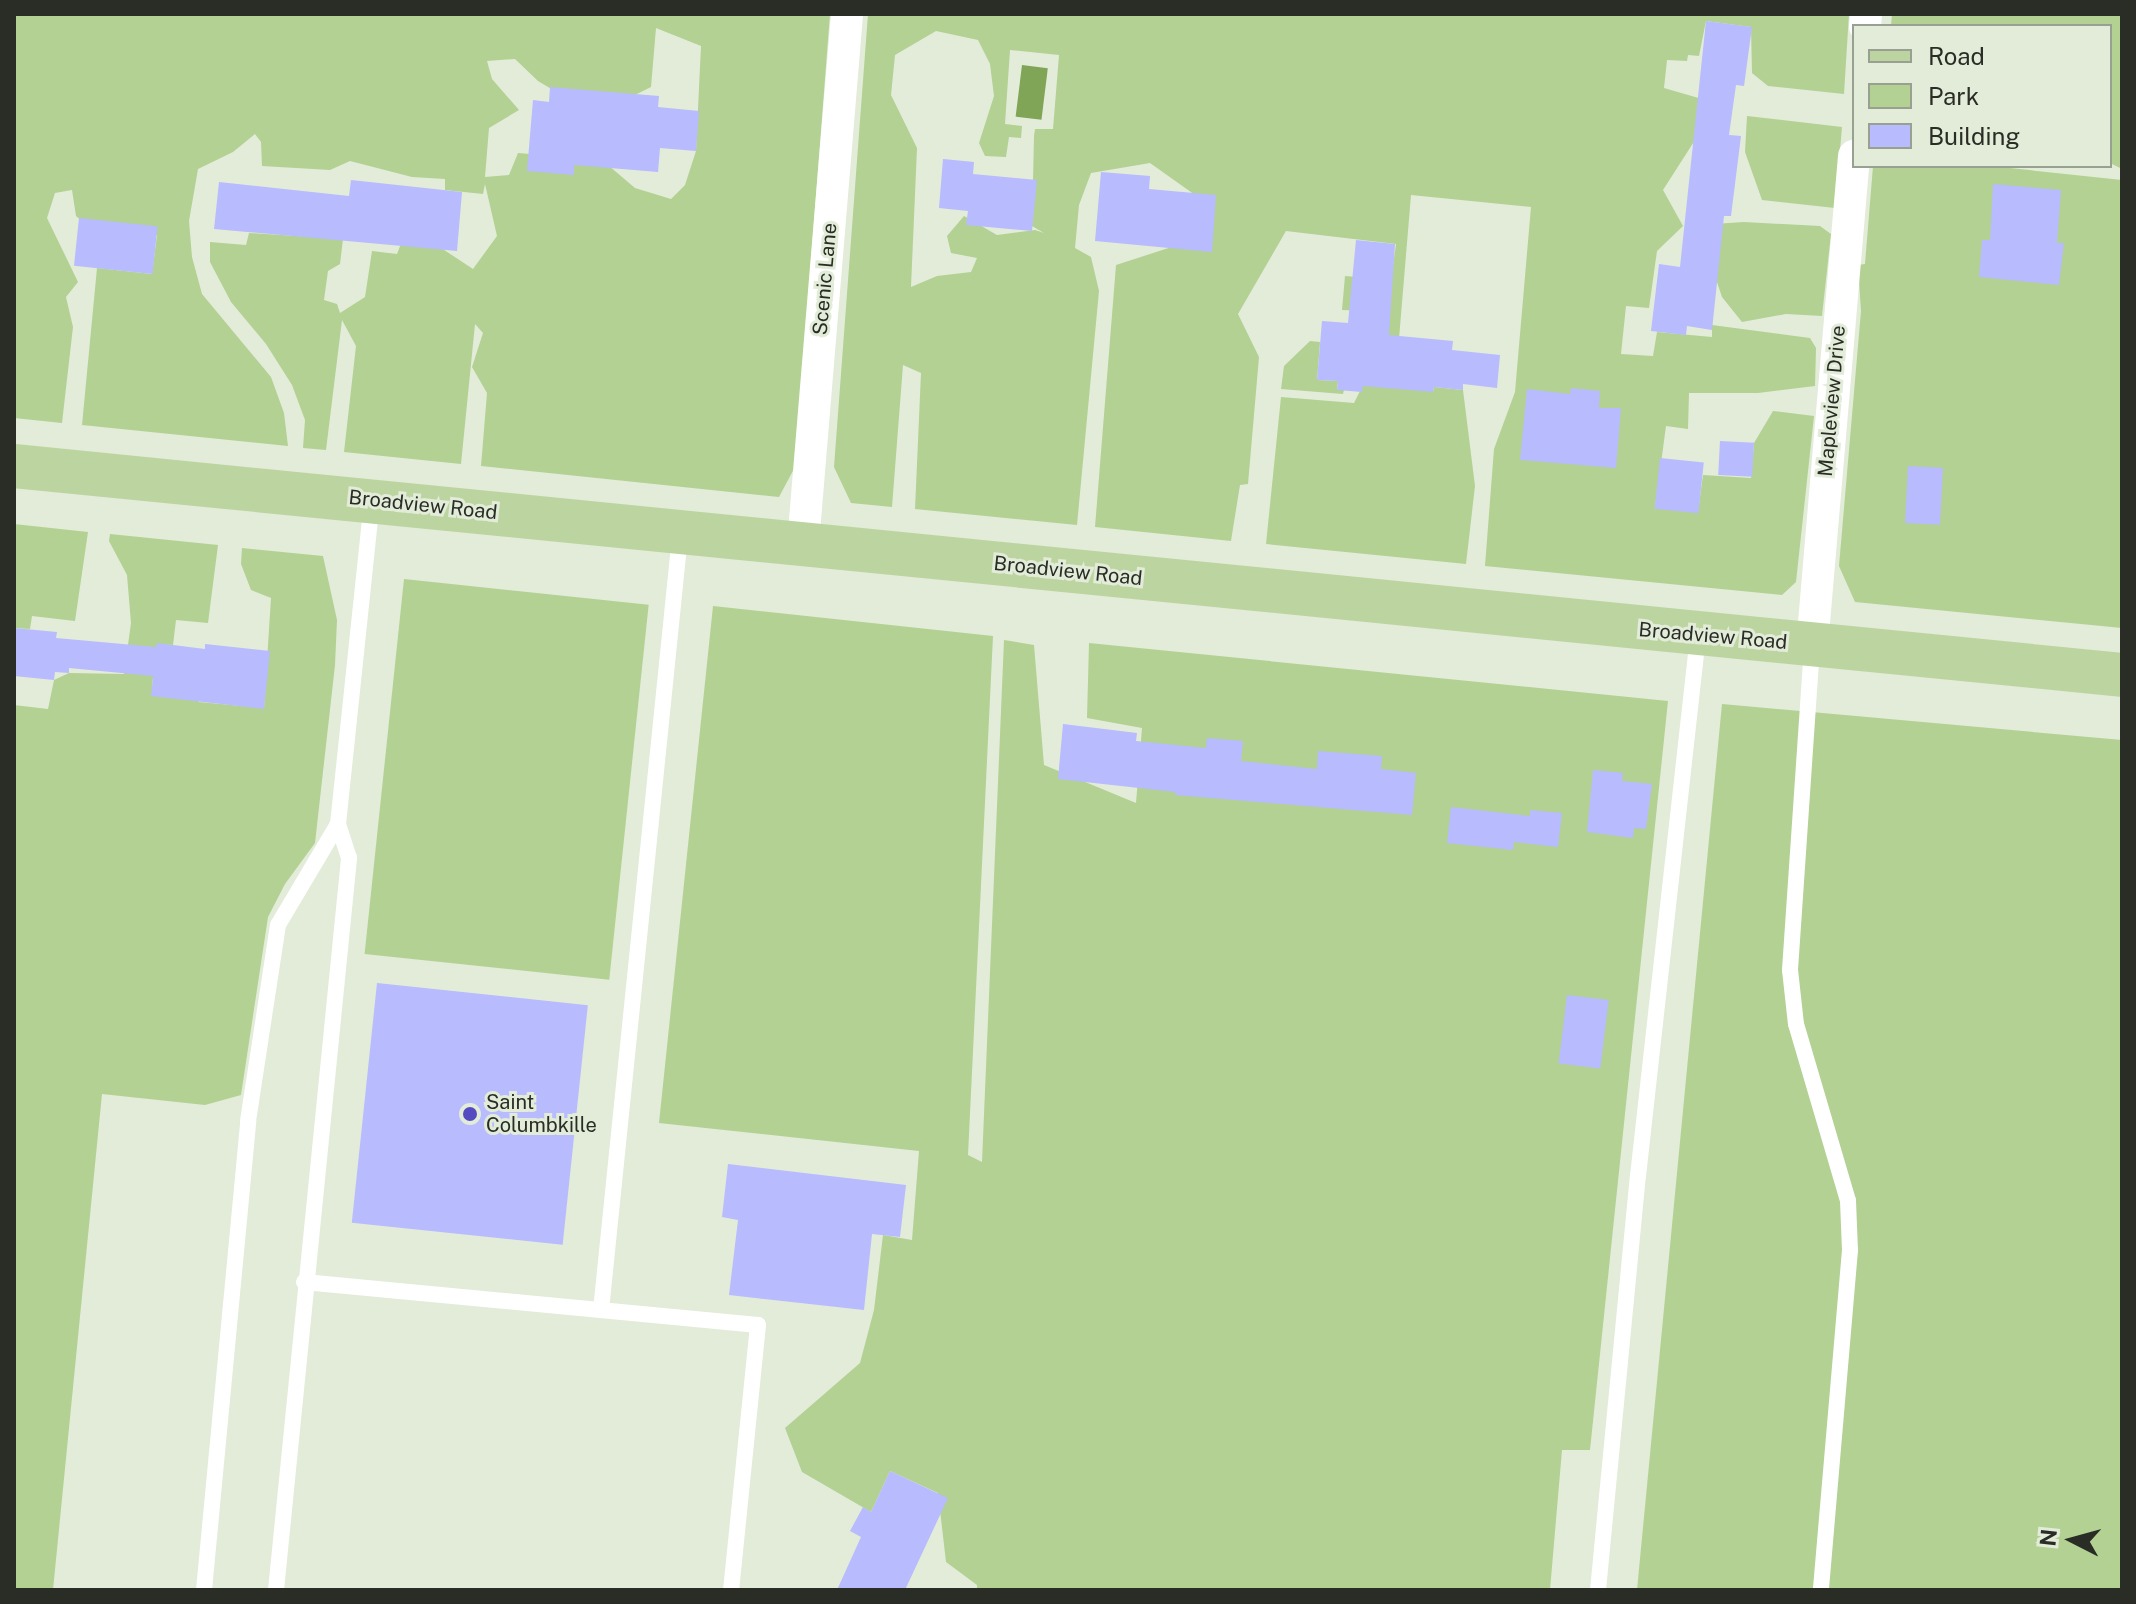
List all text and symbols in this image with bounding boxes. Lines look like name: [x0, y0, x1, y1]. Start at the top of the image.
legend: [1852, 24, 2112, 168]
text: Road: [1928, 42, 1985, 70]
text: Park: [1928, 82, 1979, 110]
text: Building: [1928, 122, 2020, 150]
street label: Scenic Lane: [808, 222, 842, 336]
street label: Mapleview Drive: [1813, 324, 1851, 478]
street label: Broadview Road: [348, 485, 498, 525]
street label: Broadview Road: [993, 551, 1143, 591]
street label: Broadview Road: [1638, 618, 1788, 654]
place label: Saint Columbkille: [486, 1090, 597, 1137]
marker: Saint Columbkille: [461, 1105, 479, 1123]
north arrow: [2032, 1500, 2112, 1580]
text: N: [2034, 1528, 2062, 1547]

